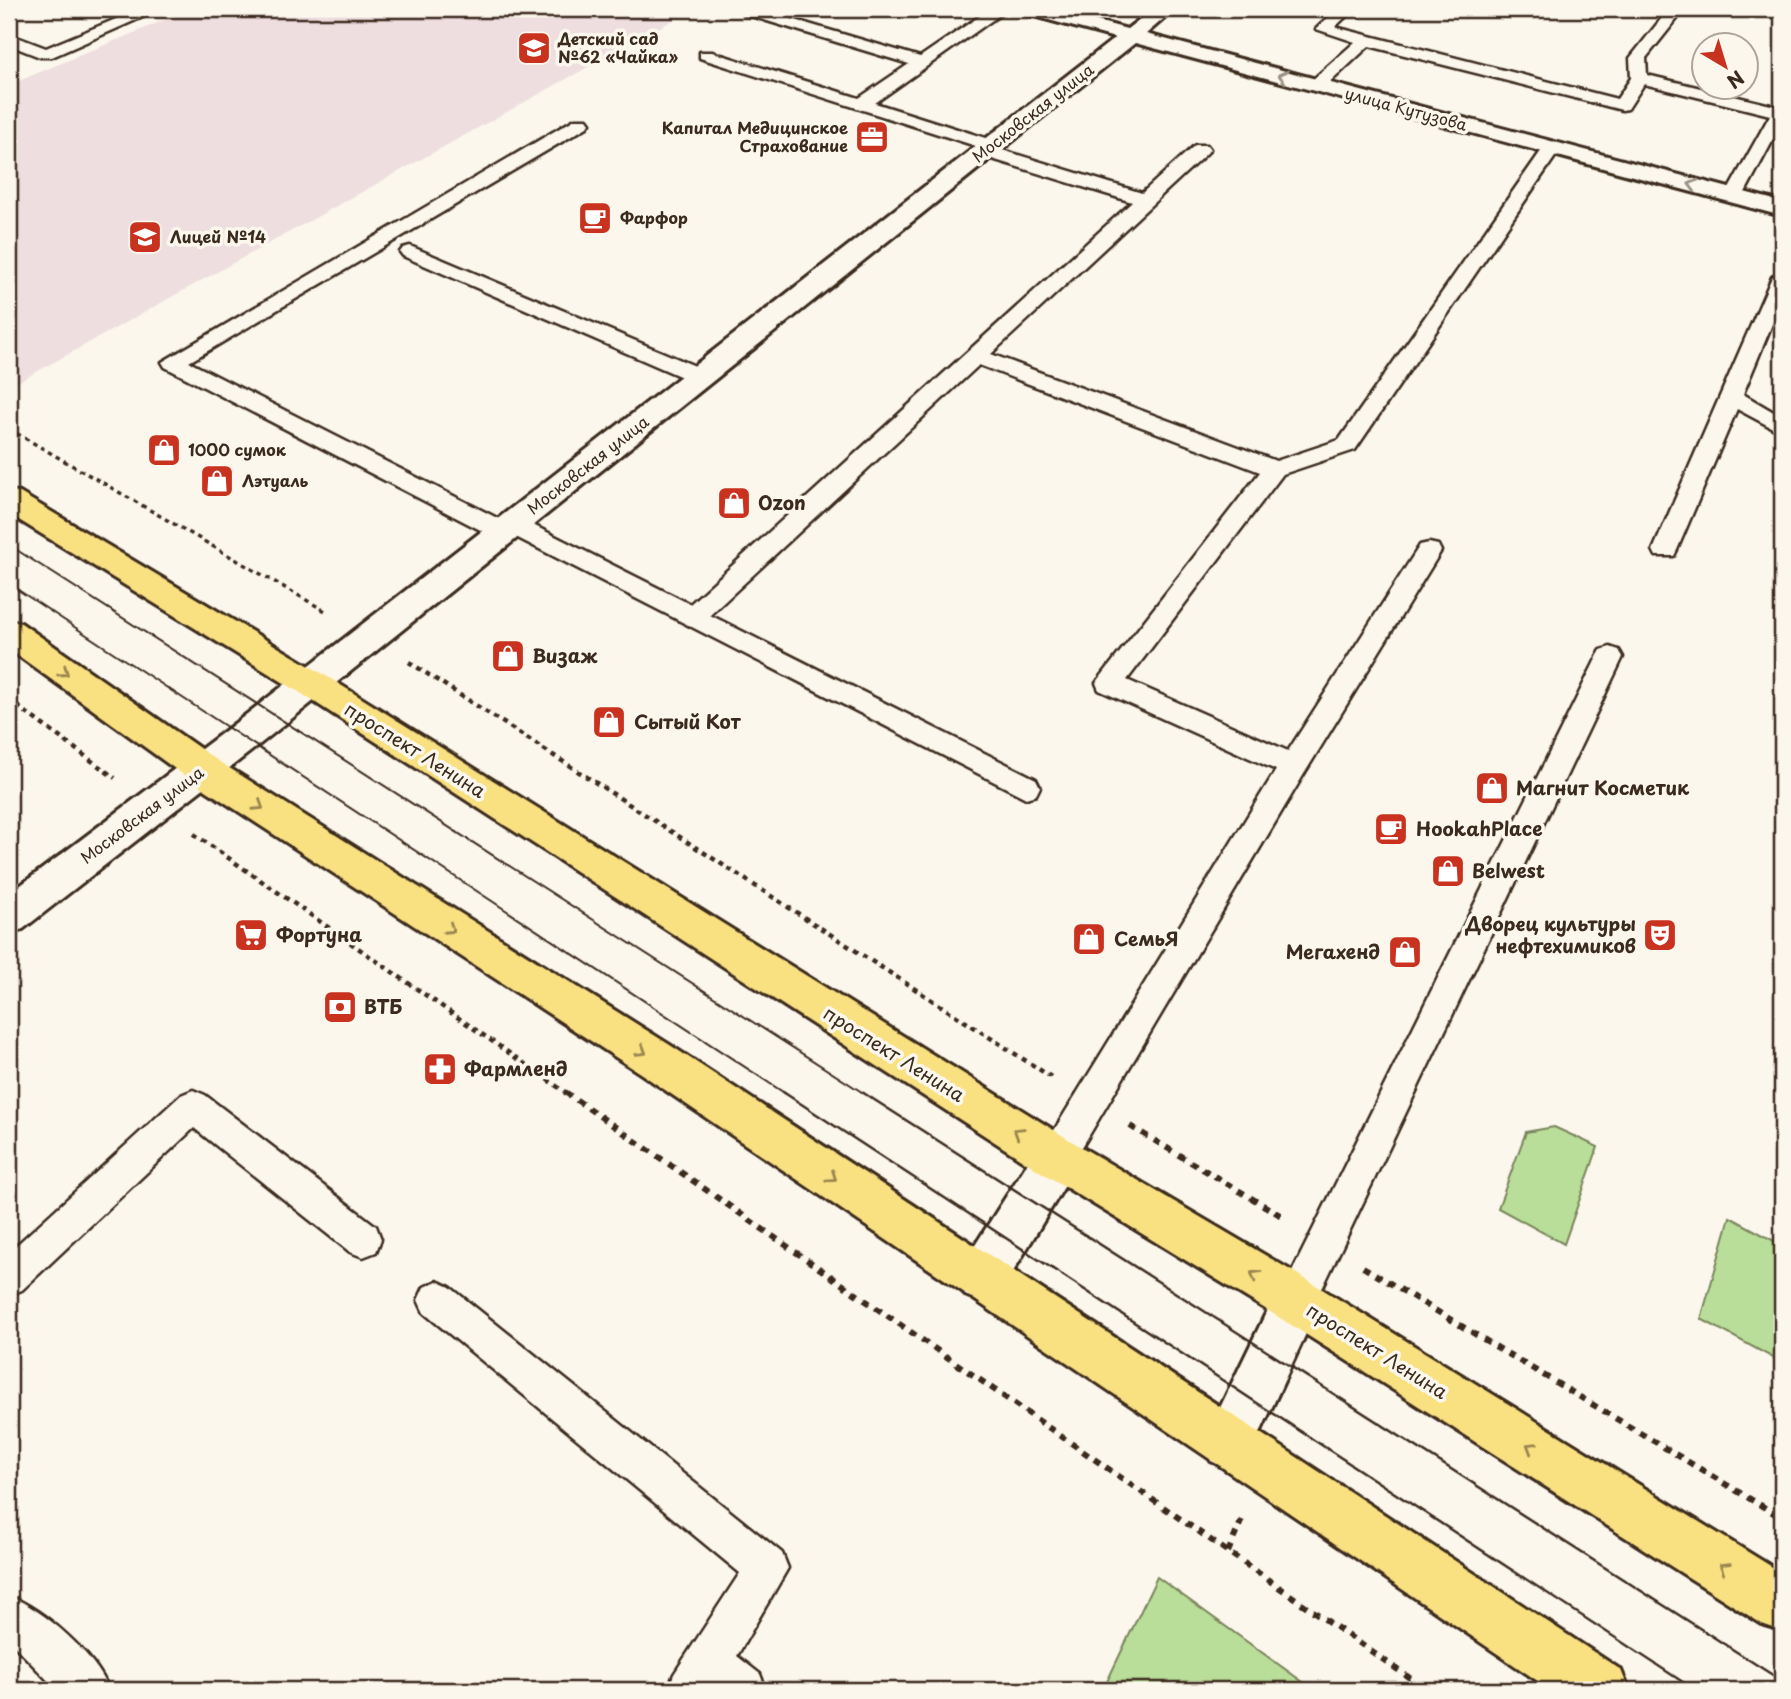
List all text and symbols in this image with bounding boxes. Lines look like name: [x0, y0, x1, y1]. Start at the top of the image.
place label: Детский сад №62 «Чайка»: [557, 26, 679, 68]
school or university icon: Детский сад №62 «Чайка»: [515, 29, 553, 67]
north arrow: [1690, 32, 1760, 102]
street label: Московская улица: [966, 57, 1098, 167]
text: N: [1722, 65, 1751, 96]
one-way arrow: [1277, 70, 1289, 84]
street label: улица Кутузова: [1342, 80, 1470, 136]
place label: Капитал Медицинское Страхование: [662, 115, 848, 157]
office icon: Капитал Медицинское Страхование: [853, 118, 891, 156]
one-way arrow: [1687, 179, 1699, 193]
cafe icon: Фарфор: [576, 199, 614, 237]
place label: Фарфор: [620, 205, 688, 229]
school or university icon: Лицей №14: [126, 218, 164, 256]
place label: Лицей №14: [170, 224, 266, 248]
street label: Московская улица: [521, 409, 653, 519]
shop icon: 1000 сумок: [145, 431, 183, 469]
place label: 1000 сумок: [188, 437, 287, 461]
shop icon: Лэтуаль: [198, 462, 236, 500]
place label: Лэтуаль: [242, 468, 309, 492]
shop icon: Ozon: [715, 484, 753, 522]
place label: Ozon: [758, 488, 806, 516]
shop icon: Визаж: [489, 637, 527, 675]
place label: Визаж: [532, 641, 598, 669]
one-way arrow: [57, 664, 70, 677]
street label: проспект Ленина: [340, 694, 492, 804]
shop icon: Сытый Кот: [590, 703, 628, 741]
place label: Сытый Кот: [634, 707, 742, 735]
street label: Московская улица: [75, 760, 208, 869]
shop icon: Магнит Косметик: [1473, 769, 1511, 807]
place label: Магнит Косметик: [1516, 773, 1690, 801]
one-way arrow: [252, 797, 265, 810]
cafe icon: HookahPlace: [1372, 810, 1410, 848]
place label: HookahPlace: [1416, 814, 1543, 842]
shop icon: Belwest: [1429, 852, 1467, 890]
place label: Belwest: [1472, 856, 1545, 884]
place label: Дворец культуры нефтехимиков: [1464, 909, 1636, 959]
supermarket icon: Фортуна: [232, 916, 270, 954]
theatre icon: Дворец культуры нефтехимиков: [1641, 916, 1679, 954]
place label: Фортуна: [276, 920, 362, 948]
shop icon: СемьЯ: [1070, 920, 1108, 958]
one-way arrow: [443, 921, 456, 934]
place label: СемьЯ: [1114, 924, 1178, 952]
shop icon: Мегахенд: [1386, 933, 1424, 971]
place label: Мегахенд: [1286, 937, 1380, 965]
bank icon: ВТБ: [321, 988, 359, 1026]
place label: ВТБ: [364, 992, 402, 1020]
street label: проспект Ленина: [819, 998, 971, 1108]
one-way arrow: [635, 1043, 648, 1056]
pharmacy icon: Фармленд: [421, 1050, 459, 1088]
place label: Фармленд: [464, 1054, 567, 1082]
one-way arrow: [1013, 1128, 1026, 1141]
one-way arrow: [824, 1169, 837, 1181]
one-way arrow: [1249, 1271, 1262, 1284]
street label: проспект Ленина: [1302, 1295, 1454, 1405]
one-way arrow: [1526, 1443, 1539, 1456]
one-way arrow: [1719, 1563, 1732, 1576]

